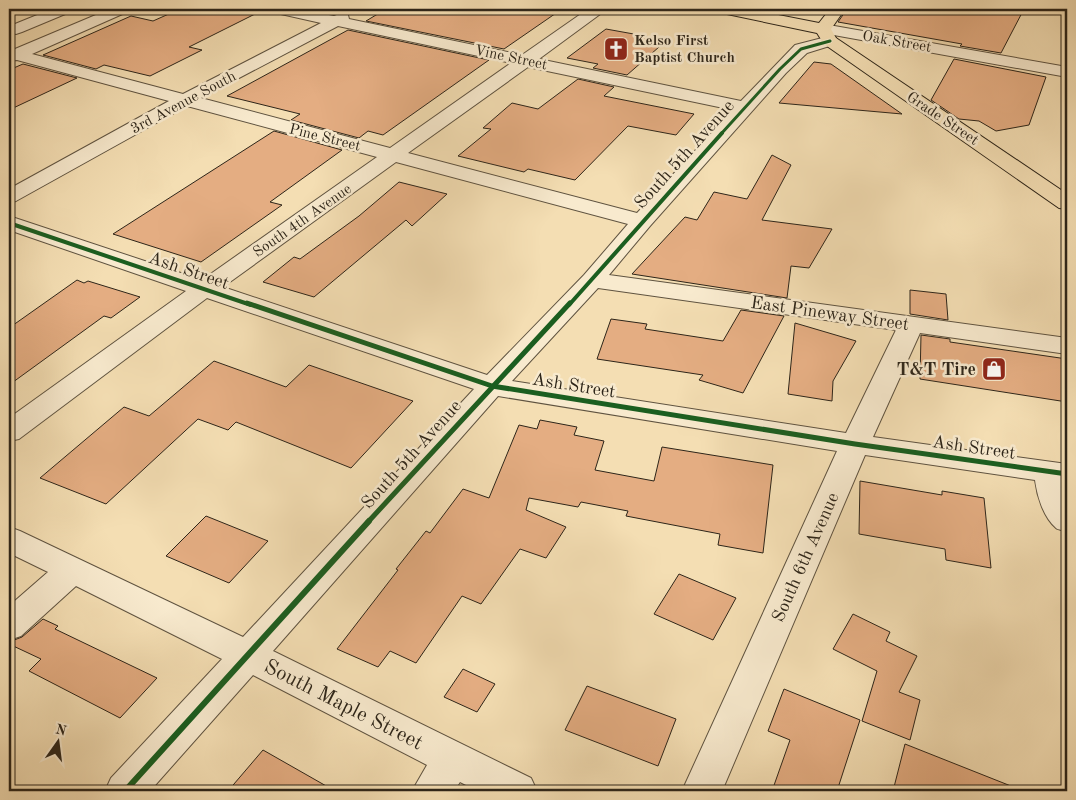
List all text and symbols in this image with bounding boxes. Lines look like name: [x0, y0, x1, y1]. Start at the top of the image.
street label: Oak Street: [861, 29, 932, 56]
place label: Kelso First Baptist Church: [634, 34, 735, 66]
church icon: Kelso First Baptist Church: [603, 36, 629, 62]
street label: Vine Street: [473, 43, 548, 73]
street label: 3rd Avenue South: [129, 69, 239, 137]
street label: Grade Street: [904, 90, 981, 149]
street label: South 5th Avenue: [631, 97, 738, 213]
street label: Pine Street: [287, 122, 362, 155]
street label: South 4th Avenue: [251, 182, 355, 261]
street label: Ash Street: [146, 249, 231, 293]
street label: East Pineway Street: [749, 294, 910, 334]
shop icon: T&T Tire: [981, 356, 1007, 382]
place label: T&T Tire: [897, 361, 976, 379]
street label: Ash Street: [531, 371, 617, 401]
street label: South 5th Avenue: [358, 397, 465, 513]
street label: Ash Street: [931, 433, 1017, 463]
street label: South 6th Avenue: [769, 490, 843, 625]
street label: South Maple Street: [261, 656, 426, 754]
north arrow: [32, 718, 82, 768]
text: N: [54, 722, 68, 739]

